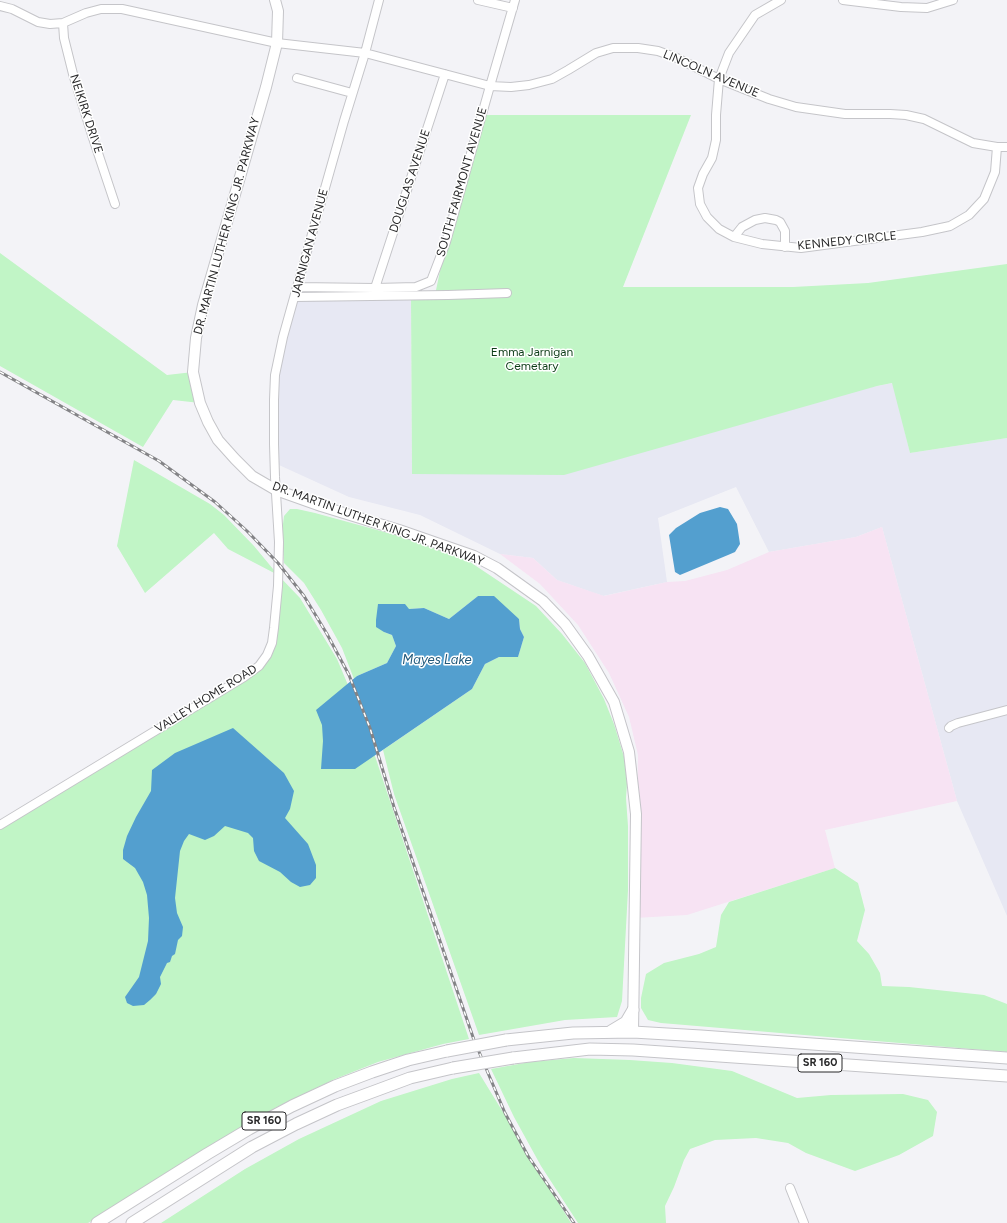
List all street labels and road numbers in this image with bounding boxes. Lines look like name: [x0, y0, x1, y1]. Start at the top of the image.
street label: LINCOLN AVENUE: [661, 47, 761, 101]
street label: NEIKIRK DRIVE: [66, 73, 106, 155]
street label: SOUTH FAIRMONT AVENUE: [434, 105, 490, 259]
street label: DR. MARTIN LUTHER KING JR. PARKWAY: [191, 116, 263, 336]
street label: DOUGLAS AVENUE: [387, 128, 433, 234]
street label: JARNIGAN AVENUE: [289, 187, 331, 299]
street label: KENNEDY CIRCLE: [797, 229, 897, 253]
street label: DR. MARTIN LUTHER KING JR. PARKWAY: [270, 479, 486, 569]
street label: VALLEY HOME ROAD: [152, 662, 260, 736]
road number: SR 160: [798, 1054, 842, 1072]
road number: SR 160: [242, 1112, 286, 1130]

